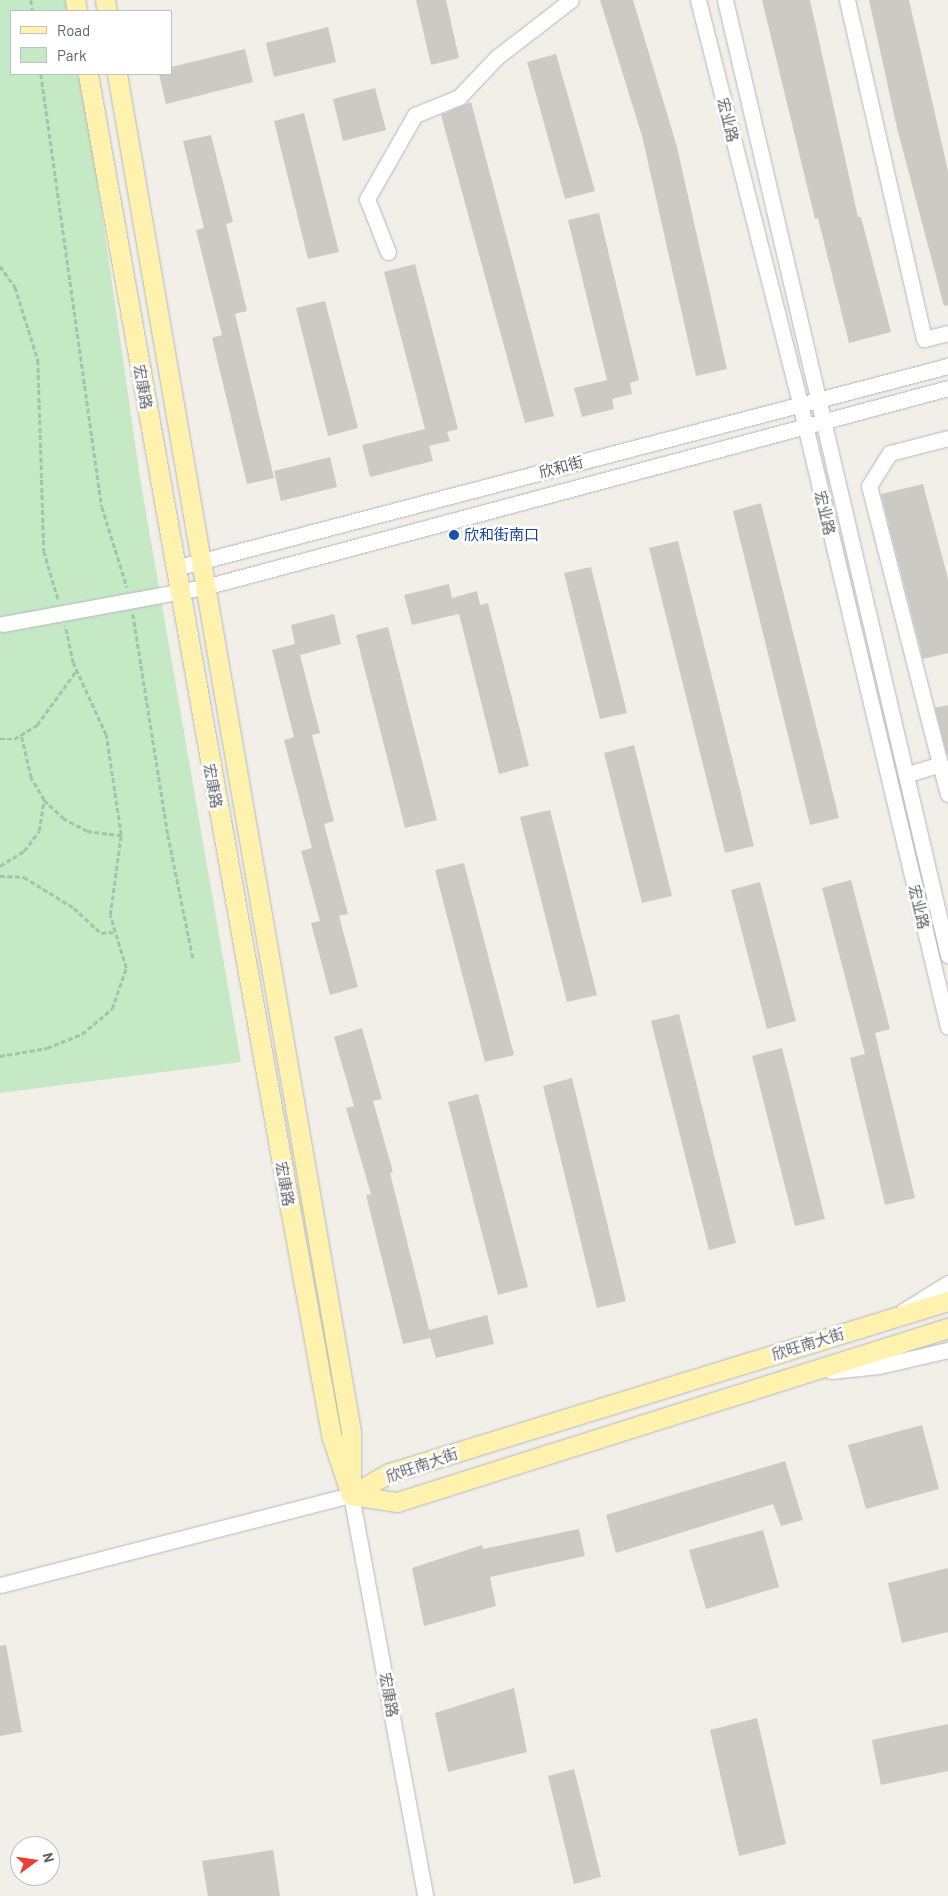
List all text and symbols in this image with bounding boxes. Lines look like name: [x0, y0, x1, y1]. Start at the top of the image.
legend: [10, 10, 172, 75]
text: Road: [57, 21, 90, 39]
text: Park: [57, 46, 86, 64]
street label: 宏业路: [714, 96, 742, 144]
street label: 宏康路: [130, 363, 156, 411]
street label: 欣和街: [537, 452, 585, 482]
street label: 宏业路: [811, 489, 839, 537]
place label: 欣和街南口: [464, 526, 539, 544]
marker: 欣和街南口: [448, 529, 460, 541]
street label: 宏康路: [200, 762, 226, 810]
street label: 宏业路: [905, 883, 933, 931]
street label: 宏康路: [272, 1160, 298, 1208]
street label: 欣旺南大街: [770, 1324, 846, 1364]
street label: 欣旺南大街: [384, 1444, 460, 1486]
street label: 宏康路: [376, 1671, 402, 1719]
north arrow: [10, 1836, 60, 1886]
text: N: [40, 1851, 58, 1864]

